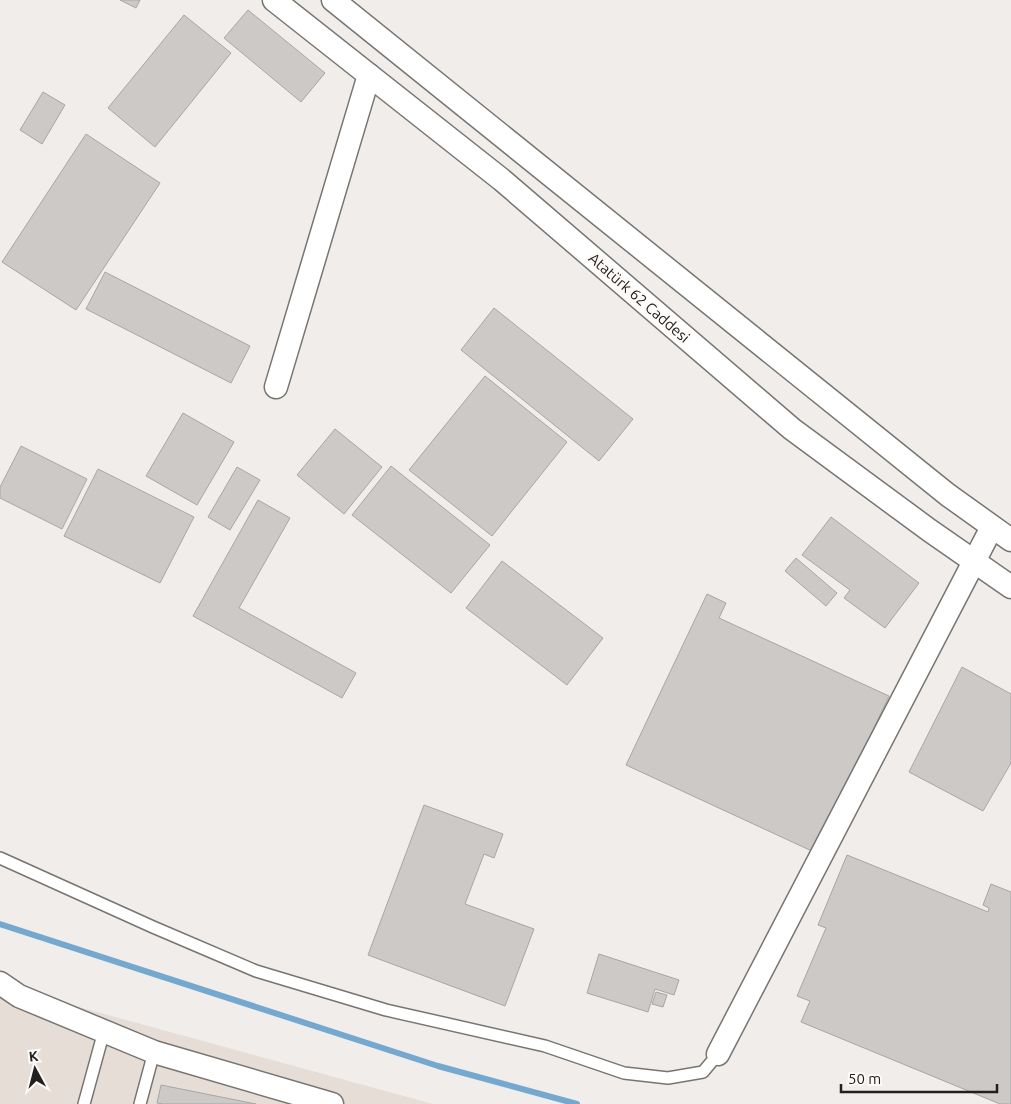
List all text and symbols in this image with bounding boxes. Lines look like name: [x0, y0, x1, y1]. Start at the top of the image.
street label: Atatürk 62 Caddesi: [586, 249, 693, 346]
north arrow: [10, 1044, 60, 1094]
text: K: [28, 1048, 40, 1065]
scale bar: [841, 1062, 997, 1094]
text: 50 m: [848, 1070, 881, 1087]

